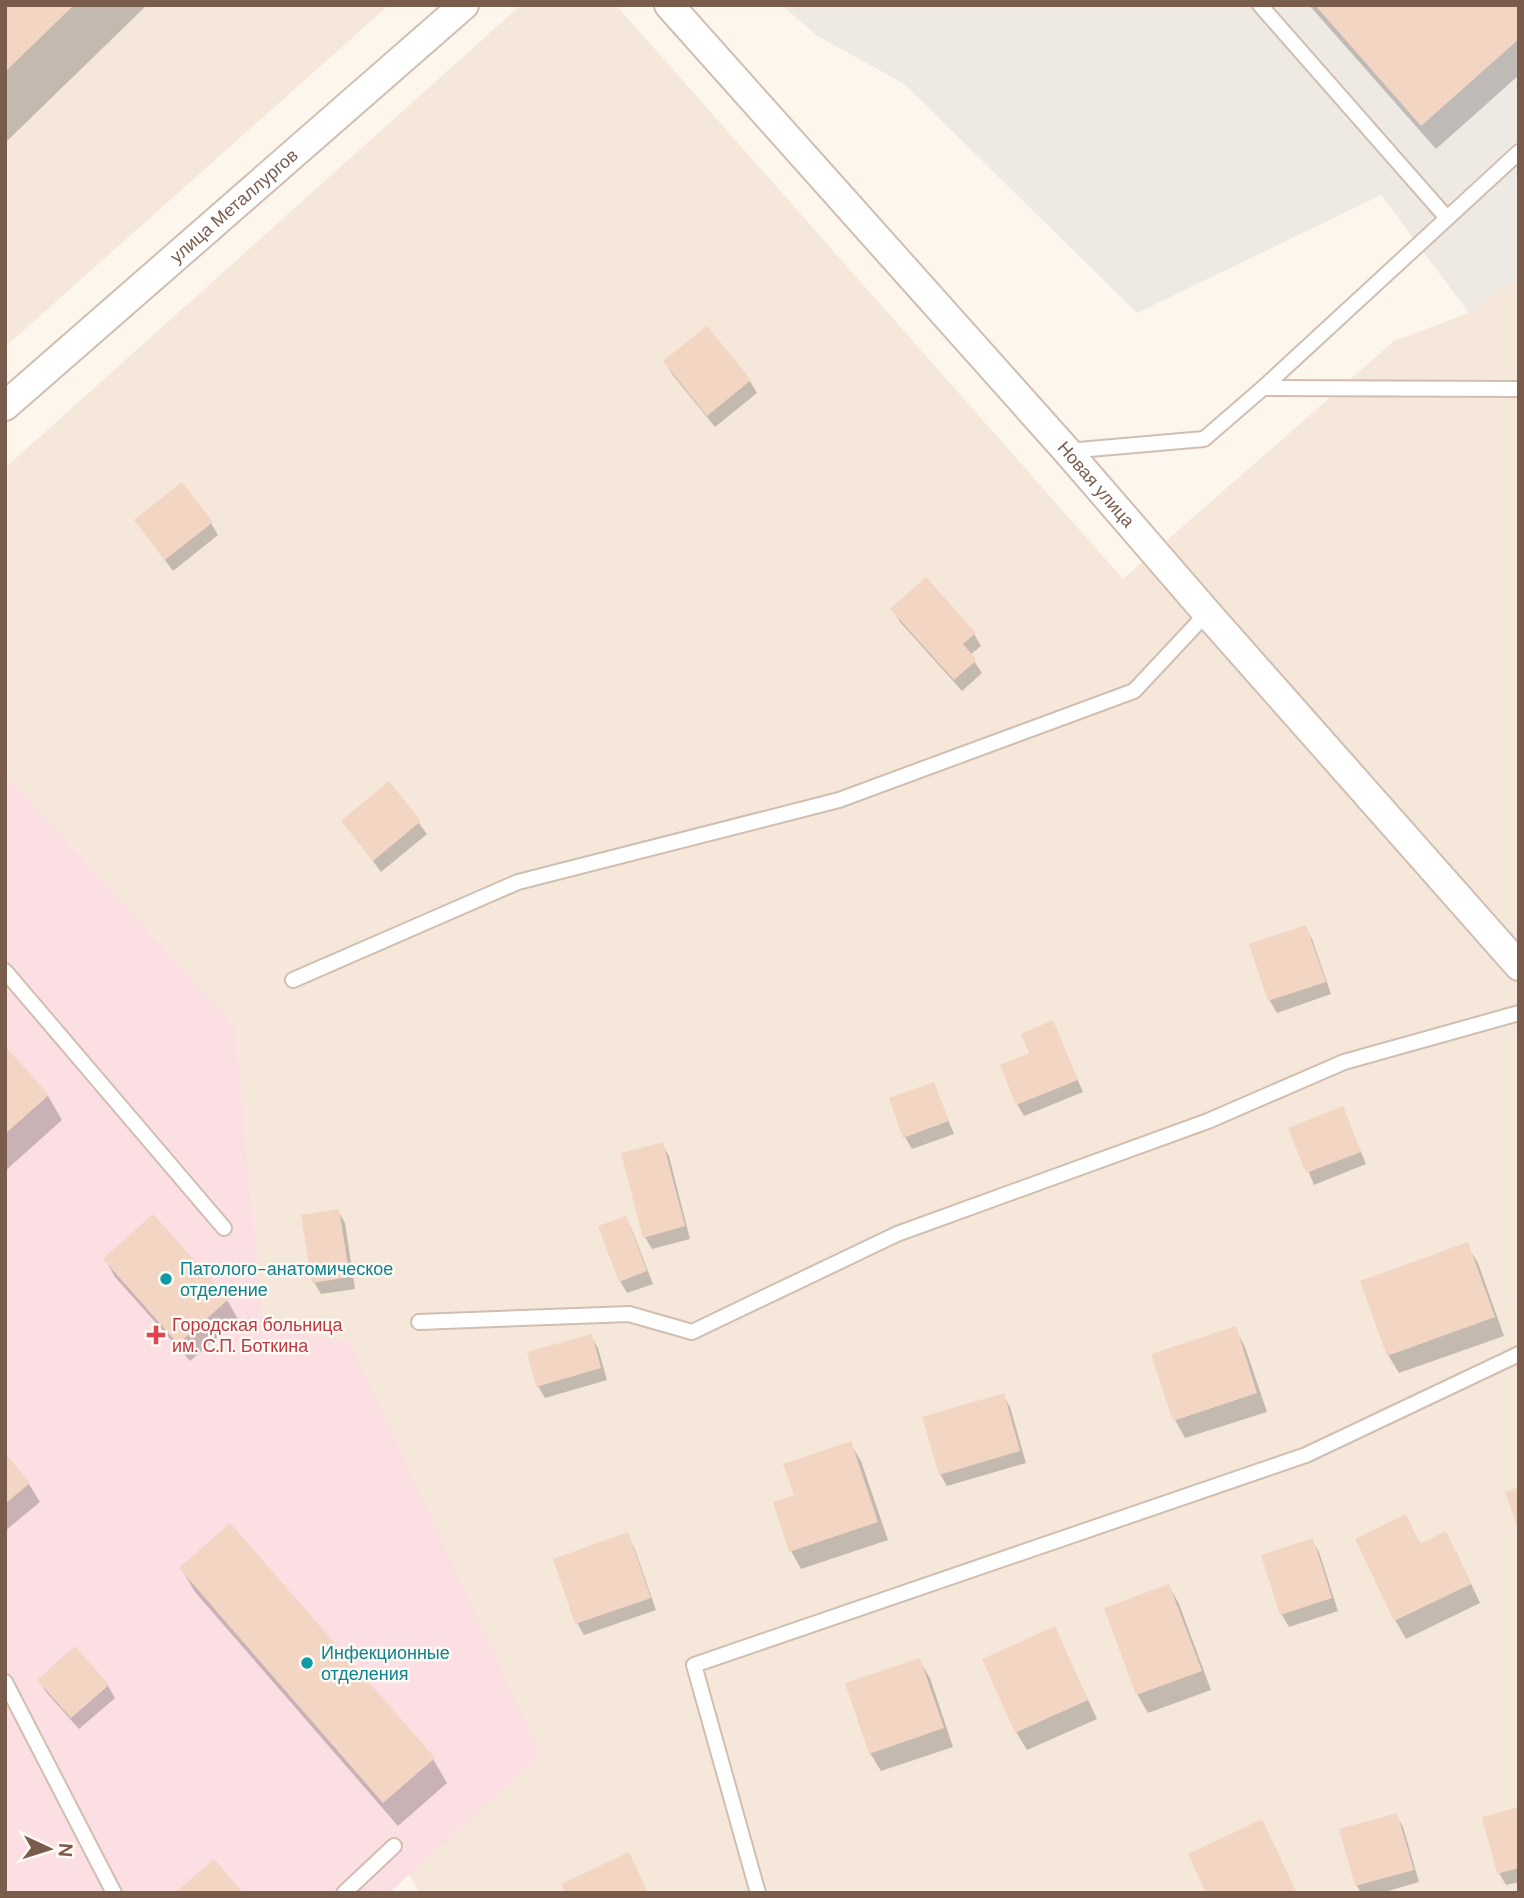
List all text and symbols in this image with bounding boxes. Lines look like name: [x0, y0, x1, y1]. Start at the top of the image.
street label: улица Металлургов: [165, 143, 303, 269]
street label: Новая улица: [1052, 436, 1140, 533]
place label: Патолого-анатомическое отделение: [180, 1257, 393, 1302]
marker: Патолого-анатомическое отделение: [158, 1271, 174, 1287]
place label: Городская больница им. С.П. Боткина: [172, 1313, 344, 1358]
marker: Городская больница им. С.П. Боткина: [146, 1325, 166, 1345]
place label: Инфекционные отделения: [321, 1641, 450, 1686]
marker: Инфекционные отделения: [299, 1655, 315, 1671]
north arrow: [14, 1814, 84, 1884]
text: N: [53, 1842, 78, 1858]

